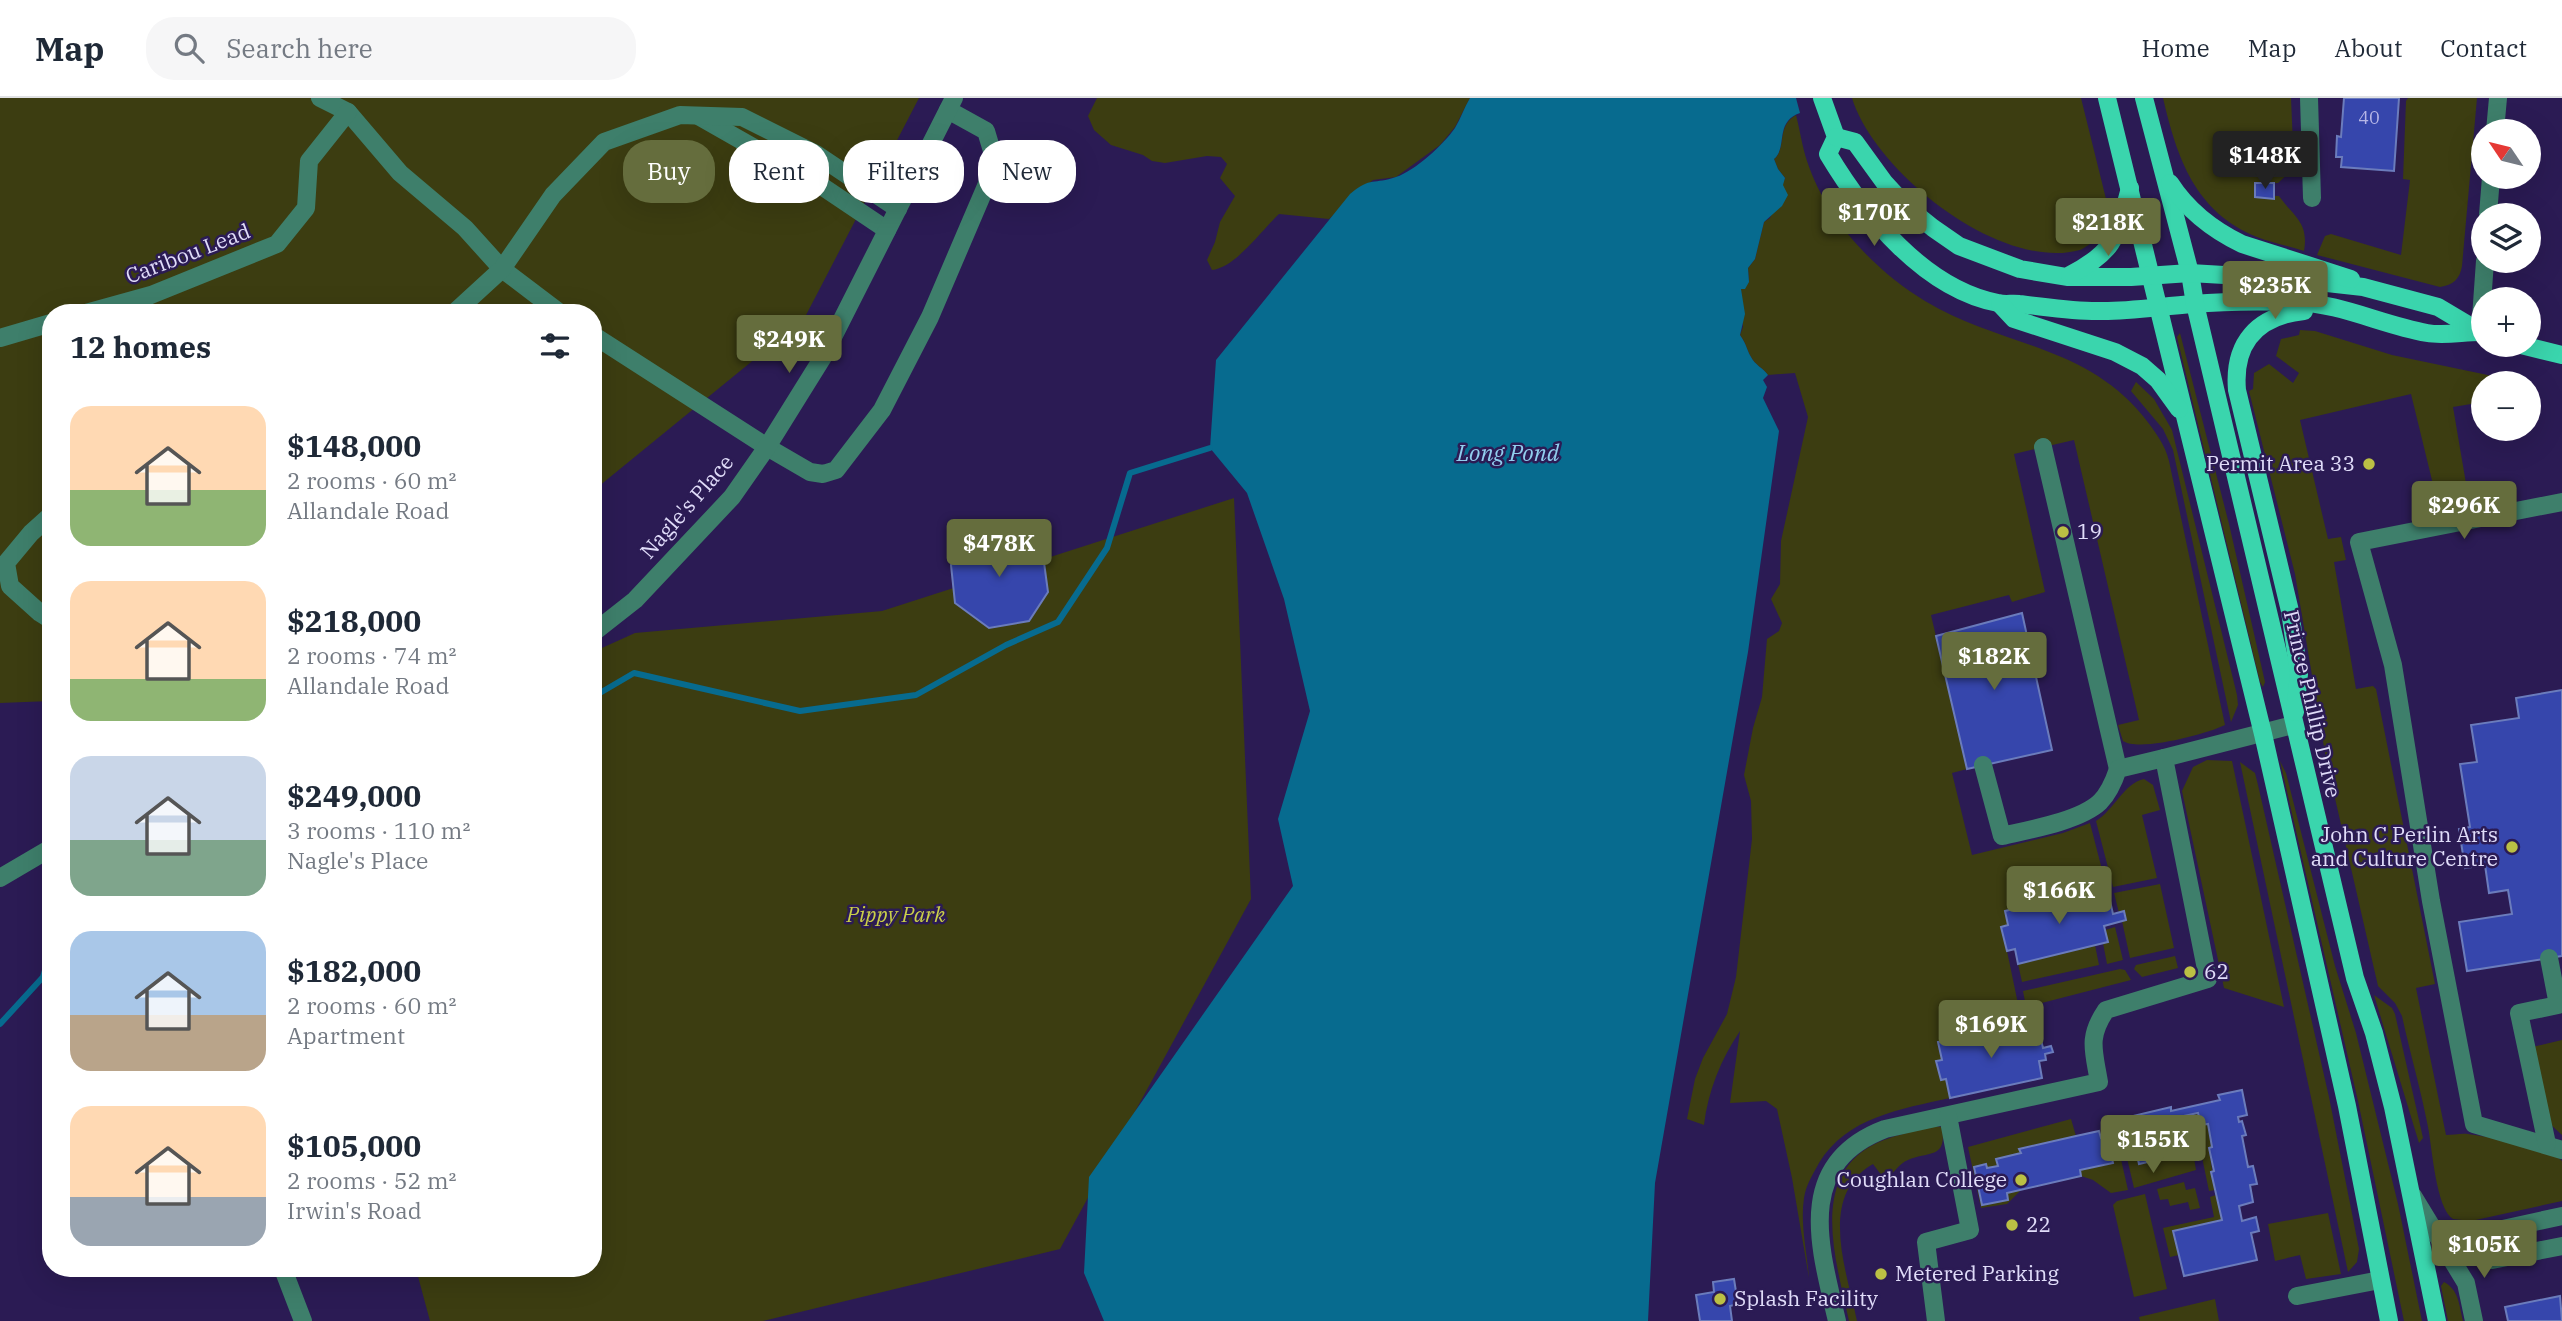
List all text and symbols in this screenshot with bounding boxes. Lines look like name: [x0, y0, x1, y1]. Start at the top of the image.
search box: [146, 17, 636, 80]
text: Map: [35, 27, 104, 70]
icon: search: [170, 29, 208, 67]
text: Search here: [226, 31, 373, 65]
text: Home: [2142, 32, 2210, 64]
text: Map: [2248, 32, 2296, 64]
text: About: [2334, 32, 2402, 64]
text: Contact: [2440, 32, 2527, 64]
house number: 40: [2358, 106, 2380, 129]
north arrow: [2471, 119, 2541, 189]
map controls: [2471, 119, 2541, 441]
pin: $148K: [2216, 132, 2314, 191]
text: $148K: [2229, 139, 2301, 169]
chip: Buy: [623, 140, 715, 203]
chip: Rent: [729, 140, 829, 203]
chip: Filters: [843, 140, 964, 203]
chip: New: [978, 140, 1076, 203]
pin: $170K: [1825, 188, 1923, 248]
text: $170K: [1838, 196, 1910, 226]
pin: $218K: [2059, 198, 2157, 258]
button: layers: [2471, 203, 2541, 273]
text: $218K: [2072, 206, 2144, 236]
street label: Caribou Lead: [121, 216, 254, 290]
pin: $235K: [2226, 262, 2324, 321]
text: $235K: [2239, 269, 2311, 299]
button: +: [2471, 287, 2541, 357]
pin: $249K: [740, 316, 838, 375]
text: $249K: [753, 323, 825, 353]
text: 12 homes: [70, 327, 211, 366]
icon: filters: [536, 327, 574, 365]
button: −: [2471, 371, 2541, 441]
text: $148,000: [287, 426, 421, 465]
icon: home: [126, 434, 210, 518]
water label: Long Pond: [1456, 437, 1560, 467]
street label: Nagle's Place: [633, 448, 739, 564]
place label: Permit Area 33: [2206, 449, 2355, 477]
marker: Permit Area 33: [2361, 456, 2377, 472]
text: 2 rooms · 60 m²: [287, 465, 457, 495]
pin: $296K: [2415, 482, 2513, 541]
text: $296K: [2428, 489, 2500, 519]
text: Allandale Road: [287, 495, 450, 525]
place label: 19: [2077, 517, 2102, 545]
pin: $478K: [950, 519, 1048, 579]
marker: 19: [2055, 524, 2071, 540]
text: $478K: [963, 527, 1035, 557]
text: $218,000: [287, 601, 421, 640]
street label: Prince Phillip Drive: [2278, 607, 2348, 800]
icon: home: [126, 609, 210, 693]
pin: $182K: [1945, 632, 2043, 692]
text: 2 rooms · 74 m²: [287, 640, 457, 670]
text: $182K: [1958, 640, 2030, 670]
text: Allandale Road: [287, 670, 450, 700]
text: $249,000: [287, 776, 421, 815]
icon: home: [126, 784, 210, 868]
text: 3 rooms · 110 m²: [287, 815, 470, 845]
place label: John C Perlin Arts and Culture Centre: [2311, 820, 2498, 872]
marker: John C Perlin Arts and Culture Centre: [2504, 839, 2520, 855]
text: Nagle's Place: [287, 845, 428, 875]
pin: $166K: [2010, 866, 2108, 926]
text: $166K: [2023, 874, 2095, 904]
park label: Pippy Park: [846, 900, 946, 928]
text: $182,000: [287, 951, 421, 990]
place label: 62: [2204, 957, 2229, 985]
icon: home: [126, 959, 210, 1043]
marker: 62: [2182, 964, 2198, 980]
text: 2 rooms · 60 m²: [287, 990, 457, 1020]
pin: $169K: [1942, 1000, 2040, 1060]
text: $169K: [1955, 1008, 2027, 1038]
text: Apartment: [287, 1020, 405, 1050]
pin: $155K: [2104, 1116, 2202, 1175]
text: $155K: [2117, 1123, 2189, 1153]
text: $105,000: [287, 1126, 421, 1165]
icon: home: [126, 1134, 210, 1218]
text: 2 rooms · 52 m²: [287, 1165, 457, 1195]
place label: Coughlan College: [1836, 1165, 2007, 1193]
marker: Coughlan College: [2013, 1172, 2029, 1188]
text: Irwin's Road: [287, 1195, 422, 1225]
place label: 22: [2026, 1210, 2051, 1238]
marker: 22: [2004, 1217, 2020, 1233]
pin: $105K: [2435, 1220, 2533, 1280]
text: $105K: [2448, 1228, 2520, 1258]
place label: Metered Parking: [1895, 1259, 2060, 1287]
marker: Metered Parking: [1873, 1266, 1889, 1282]
place label: Splash Facility: [1734, 1284, 1879, 1312]
marker: Splash Facility: [1712, 1291, 1728, 1307]

